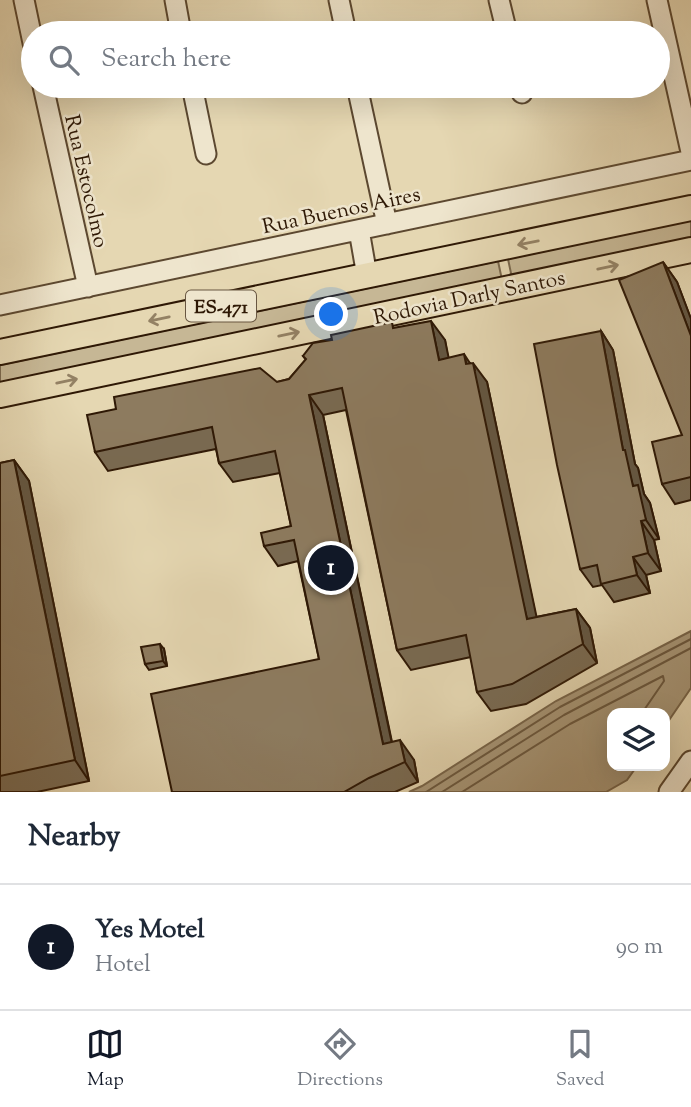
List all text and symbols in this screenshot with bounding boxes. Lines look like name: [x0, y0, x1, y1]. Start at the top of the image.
search box: [21, 21, 670, 98]
icon: search: [45, 41, 83, 79]
text: Search here: [101, 41, 231, 78]
street label: Rua Estocolmo: [55, 112, 115, 251]
street label: Rua Buenos Aires: [260, 181, 423, 243]
one-way arrow: [517, 237, 540, 250]
one-way arrow: [596, 260, 619, 274]
street label: Rodovia Darly Santos: [371, 264, 568, 334]
road number: ES-471: [186, 290, 256, 322]
your location: [314, 297, 348, 331]
one-way arrow: [148, 313, 171, 327]
one-way arrow: [277, 327, 300, 341]
one-way arrow: [55, 374, 78, 388]
pin: 1: [308, 542, 354, 594]
map controls: [607, 708, 670, 771]
button: layers: [607, 708, 670, 771]
text: Nearby: [28, 816, 120, 859]
text: Yes Motel: [95, 912, 205, 949]
text: 1: [47, 931, 55, 964]
text: 90 m: [616, 931, 663, 964]
text: Hotel: [95, 949, 151, 982]
tab: Map: [86, 1025, 124, 1094]
tab: Directions: [297, 1025, 383, 1094]
tab: Saved: [556, 1025, 605, 1094]

